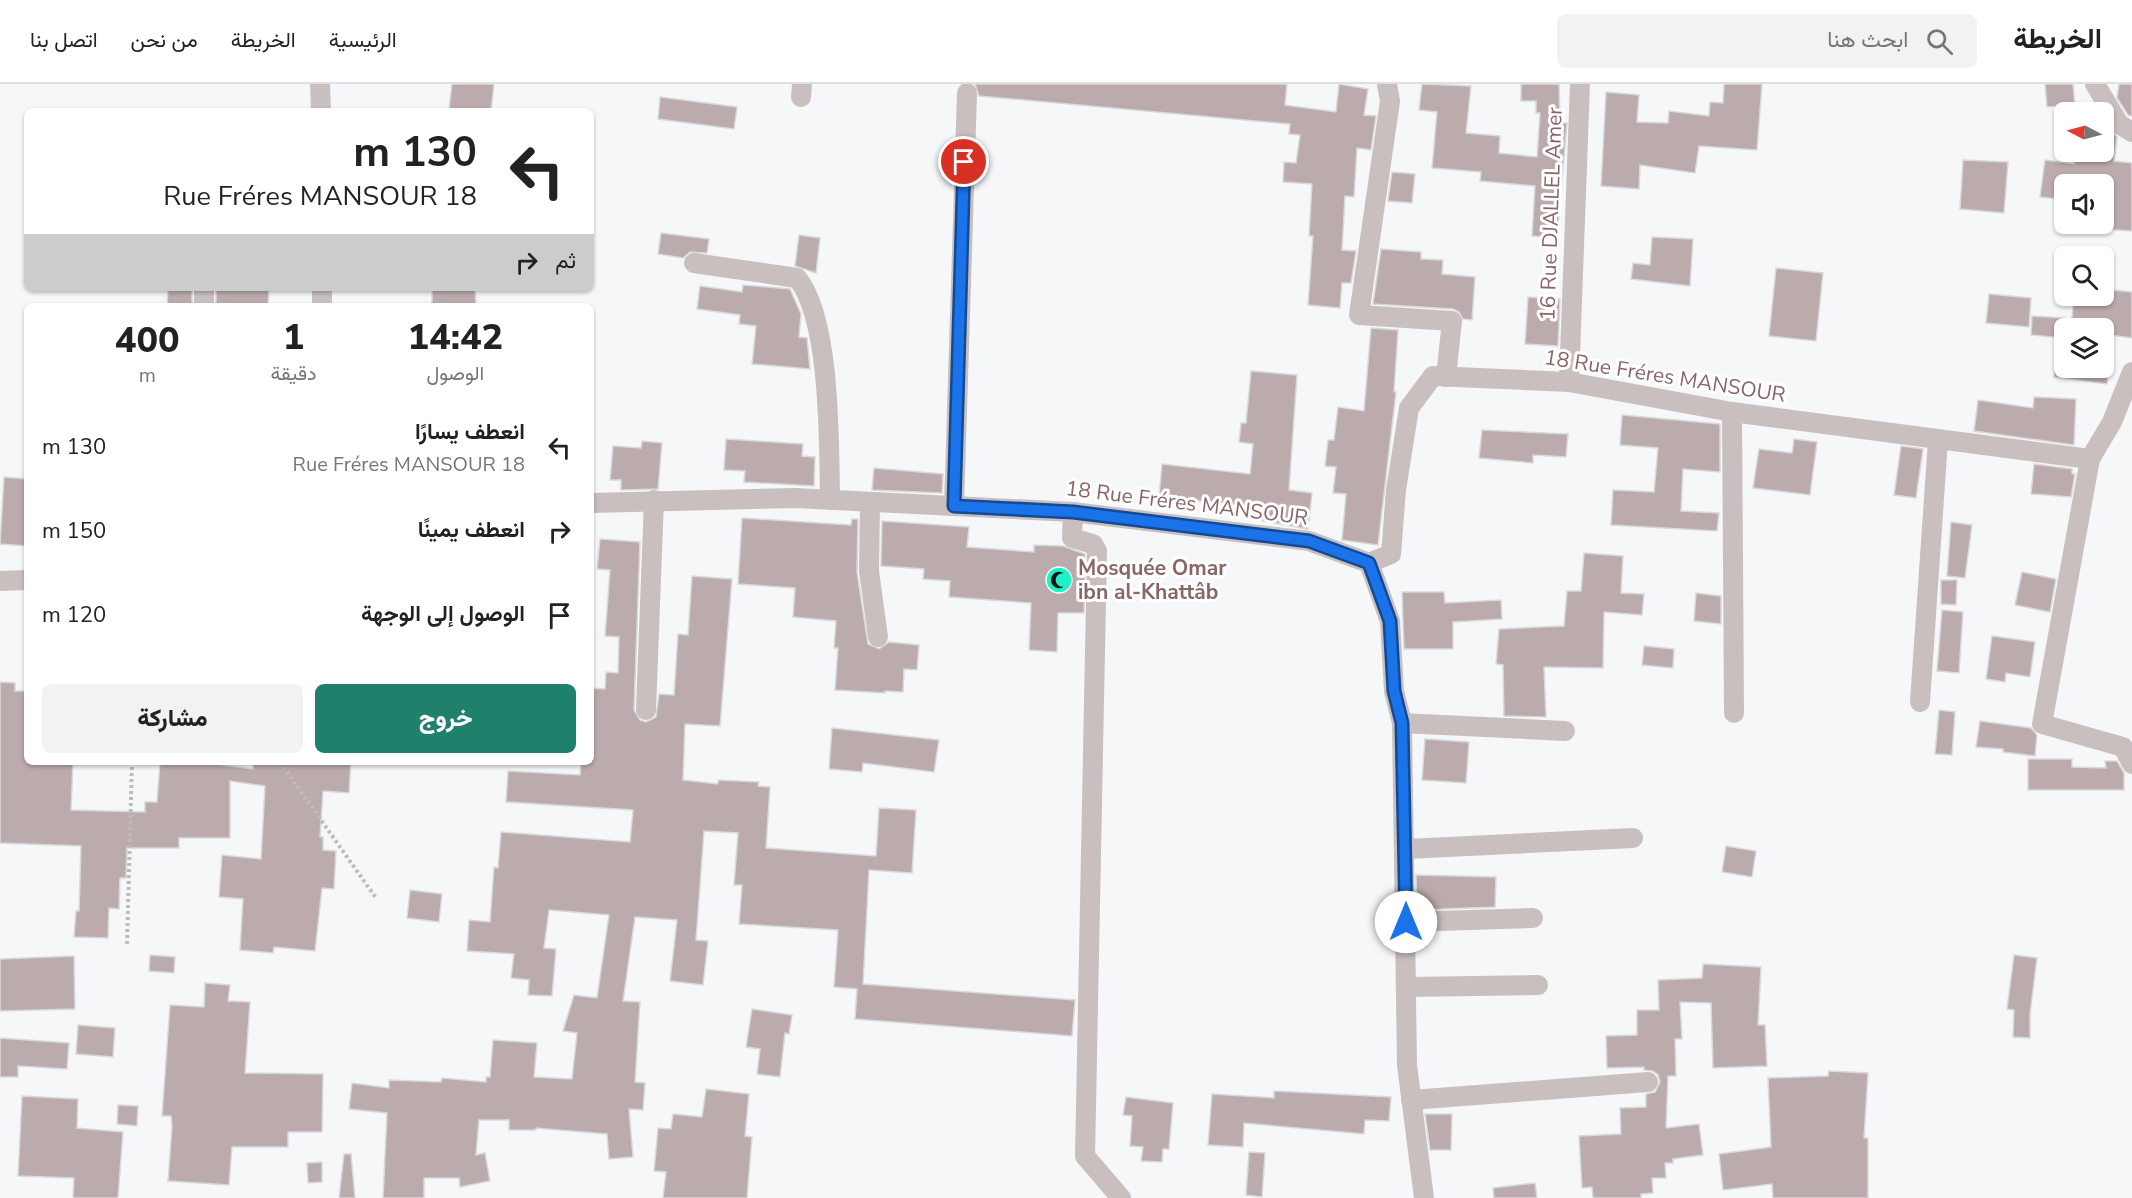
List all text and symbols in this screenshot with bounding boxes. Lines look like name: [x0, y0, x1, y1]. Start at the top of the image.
search box: [1557, 14, 1977, 68]
text: الخريطة: [2013, 20, 2102, 58]
text: ابحث هنا: [1827, 25, 1908, 55]
icon: search: [1923, 25, 1956, 58]
text: اتصل بنا: [30, 26, 98, 54]
text: من نحن: [131, 26, 198, 54]
text: الخريطة: [231, 26, 296, 54]
text: الرئيسية: [329, 26, 397, 54]
north arrow: [2054, 102, 2114, 162]
map controls: [2054, 102, 2114, 378]
street label: 16 Rue DJALLEL Amer: [1533, 106, 1569, 321]
text: 130 m: [353, 124, 477, 181]
icon: left: [498, 132, 576, 210]
pin: [938, 136, 989, 187]
icon: arrive: [947, 145, 980, 178]
button: sound: [2054, 174, 2114, 234]
text: 18 Rue Fréres MANSOUR: [163, 178, 477, 215]
icon: right: [510, 246, 543, 279]
text: ثم: [555, 246, 576, 276]
button: search: [2054, 246, 2114, 306]
text: 1: [283, 313, 304, 362]
text: 14:42: [407, 313, 503, 362]
text: 400: [115, 316, 180, 365]
button: layers: [2054, 318, 2114, 378]
street label: 18 Rue Fréres MANSOUR: [1542, 343, 1788, 409]
text: دقيقة: [270, 360, 317, 387]
text: الوصول: [426, 360, 484, 387]
text: m: [139, 362, 156, 389]
text: انعطف يسارًا: [415, 417, 525, 447]
icon: left: [543, 431, 576, 464]
text: 130 m: [42, 432, 106, 462]
text: 18 Rue Fréres MANSOUR: [293, 451, 525, 478]
street label: 18 Rue Fréres MANSOUR: [1064, 474, 1310, 532]
text: انعطف يمينًا: [418, 515, 525, 545]
icon: right: [543, 515, 576, 548]
text: 150 m: [42, 516, 106, 546]
place label: Mosquée Omar ibn al-Khattâb: [1078, 554, 1227, 606]
mosque icon: Mosquée Omar ibn al-Khattâb: [1044, 565, 1074, 595]
text: الوصول إلى الوجهة: [361, 599, 525, 629]
icon: arrive: [543, 599, 576, 632]
text: 120 m: [42, 600, 106, 630]
button: مشاركة: [42, 684, 303, 753]
button: خروج: [315, 684, 576, 753]
position arrow: [1374, 890, 1438, 954]

